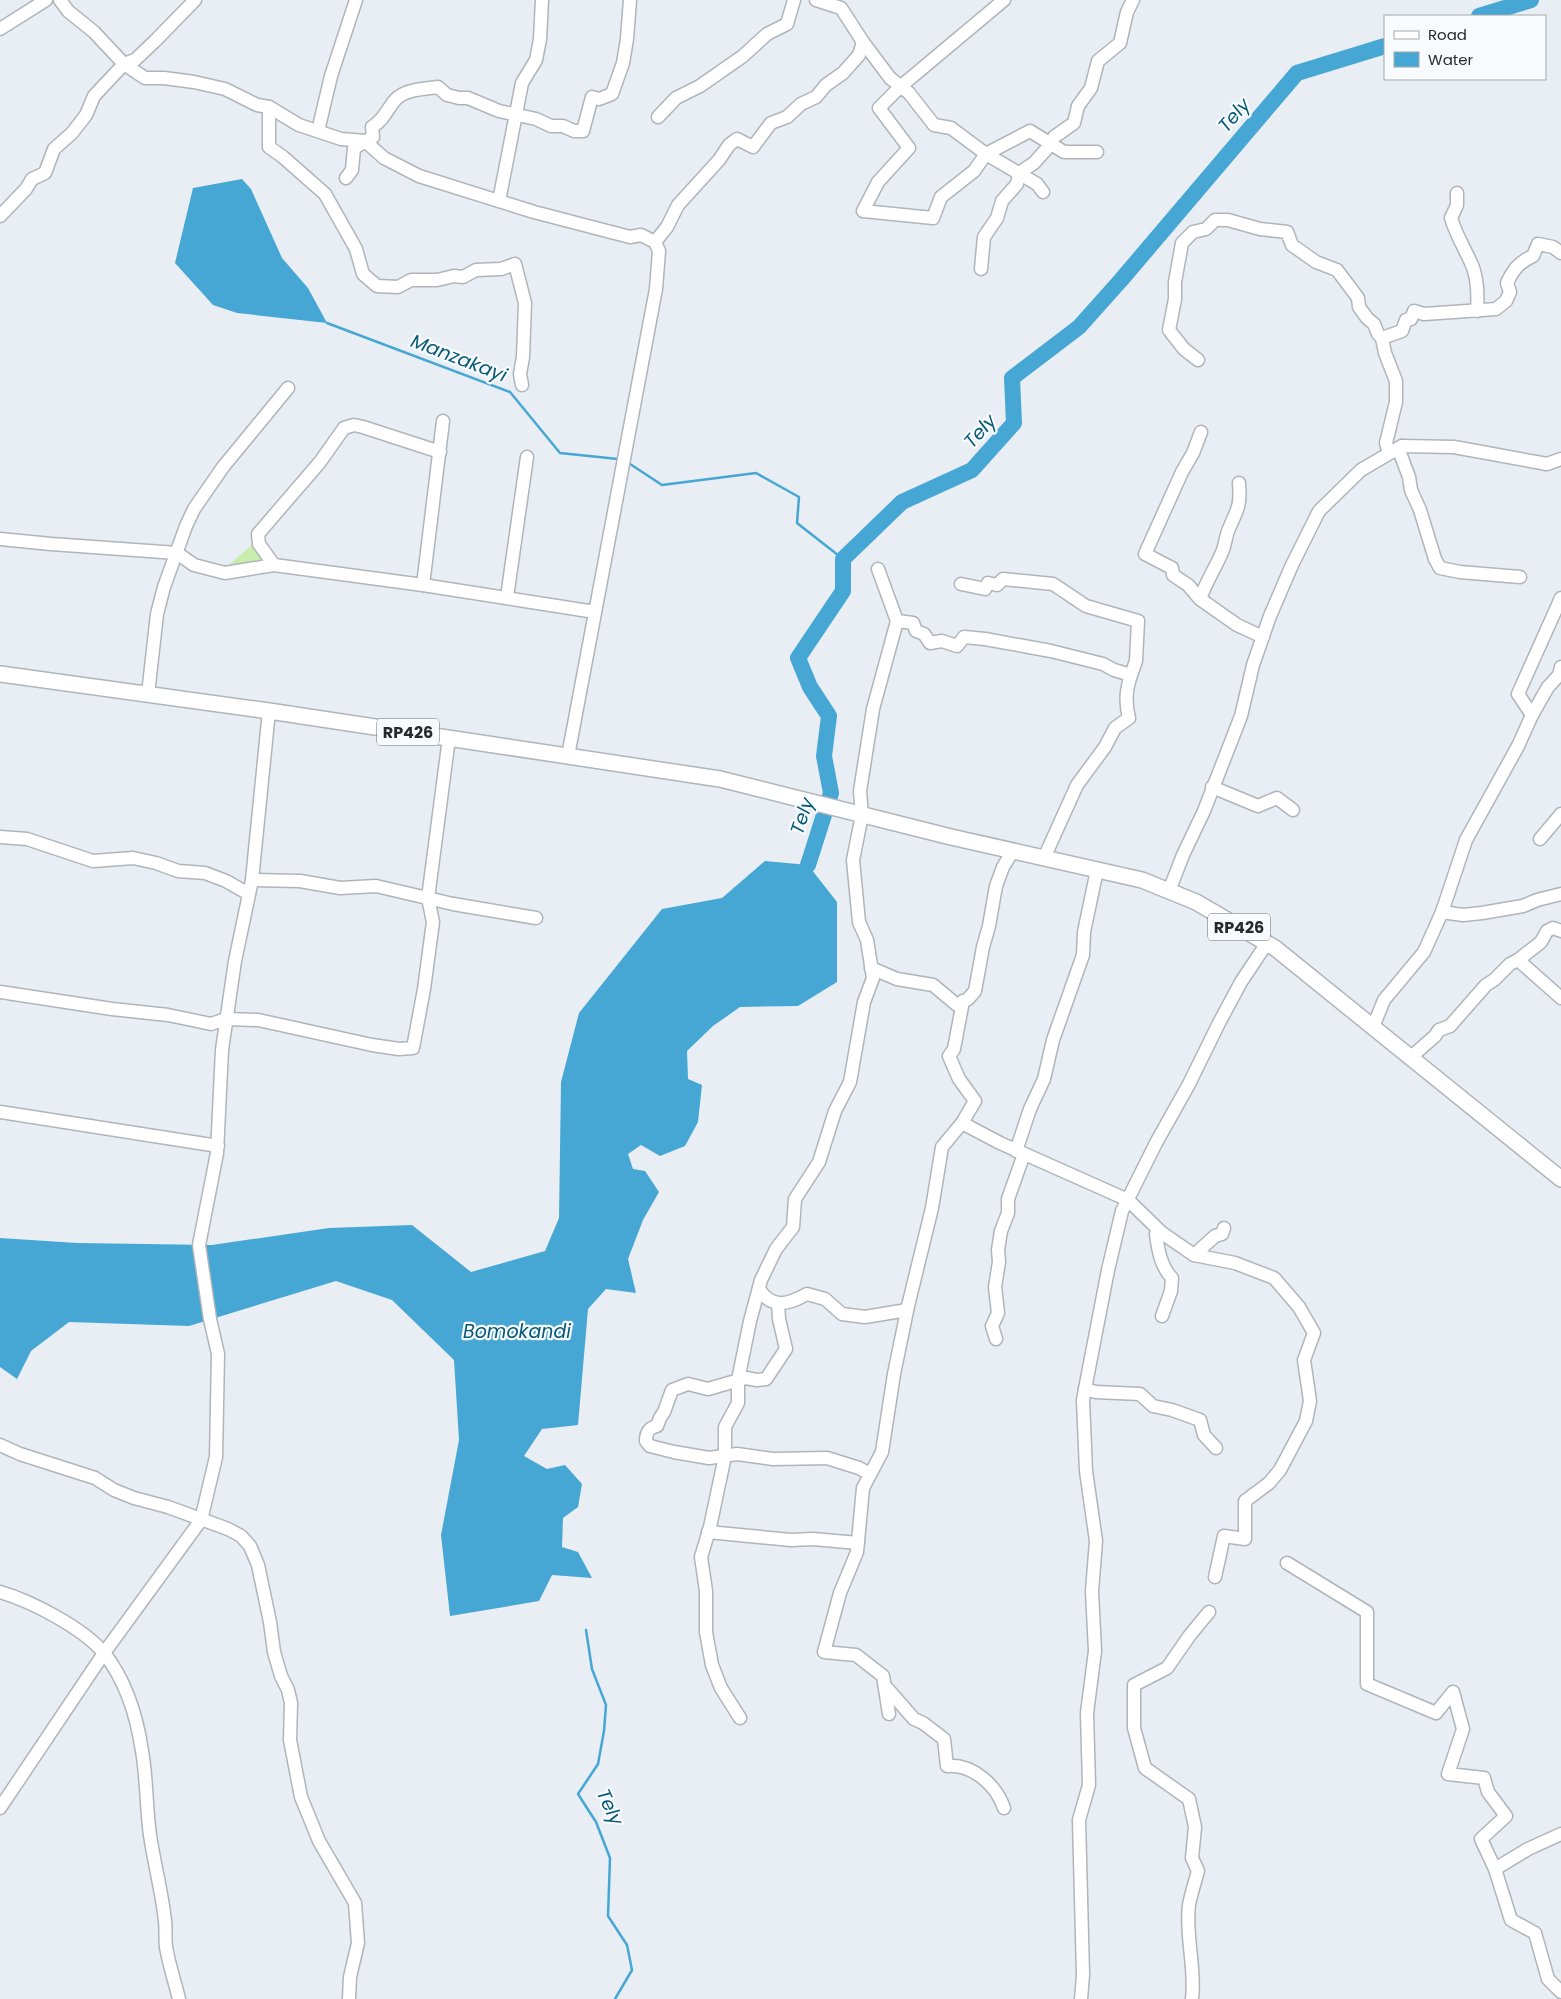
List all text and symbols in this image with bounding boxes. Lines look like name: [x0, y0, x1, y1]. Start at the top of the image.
legend: [1384, 15, 1546, 80]
text: Road: [1428, 24, 1467, 45]
text: Water: [1428, 49, 1474, 70]
water label: Tely: [1212, 91, 1257, 138]
water label: Manzakayi: [407, 327, 511, 389]
water label: Tely: [957, 407, 1003, 454]
road number: RP426: [377, 719, 439, 746]
water label: Tely: [783, 793, 821, 838]
road number: RP426: [1208, 914, 1270, 940]
water label: Bomokandi: [463, 1318, 571, 1345]
water label: Tely: [590, 1784, 631, 1831]

